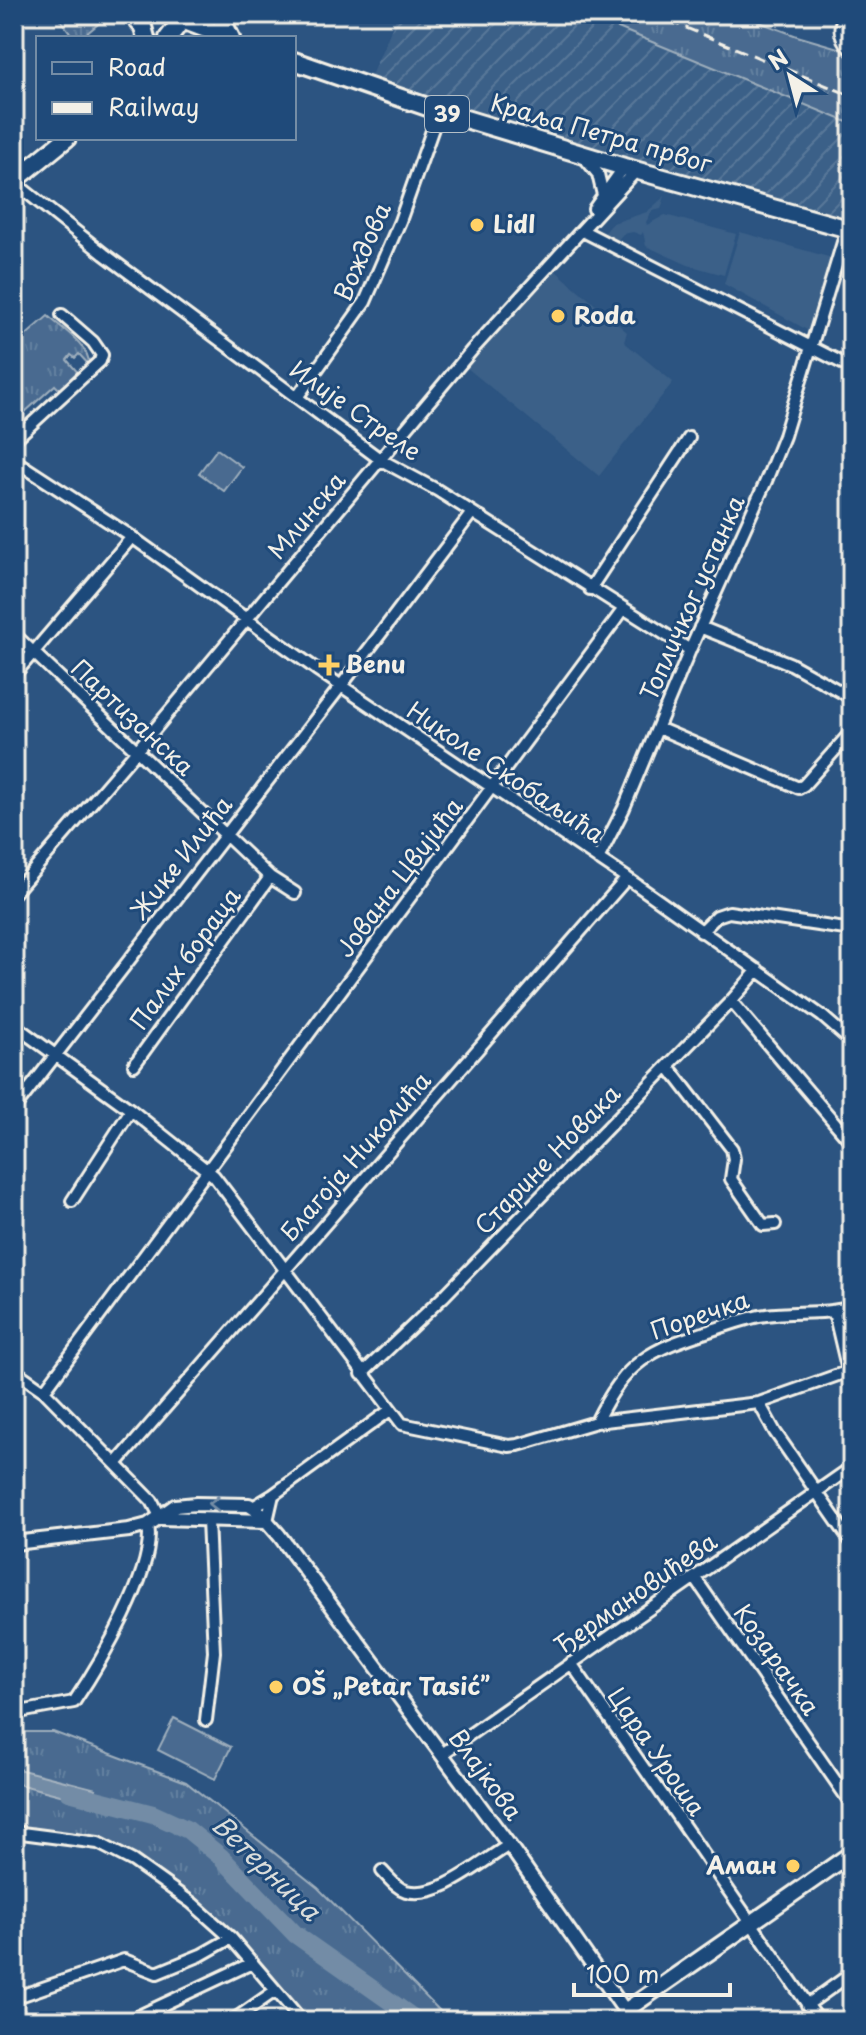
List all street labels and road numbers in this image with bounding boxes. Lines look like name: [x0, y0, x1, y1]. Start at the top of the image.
street label: Краља Петра првог: [487, 83, 717, 181]
road number: 39: [425, 96, 469, 132]
street label: Вождова: [324, 196, 399, 306]
street label: Илије Стреле: [283, 351, 429, 468]
street label: Млинска: [258, 463, 353, 566]
street label: Топличког устанка: [630, 489, 753, 705]
street label: Партизанска: [64, 650, 203, 783]
street label: Николе Скобаљића: [400, 692, 612, 851]
street label: Жике Илића: [120, 788, 240, 927]
street label: Јована Цвијића: [326, 789, 471, 964]
street label: Палих бораца: [120, 879, 248, 1037]
street label: Благоја Николића: [271, 1063, 438, 1248]
street label: Старине Новака: [465, 1076, 628, 1242]
street label: Поречка: [645, 1280, 753, 1348]
street label: Ђермановићева: [546, 1523, 724, 1662]
street label: Козарачка: [726, 1596, 829, 1722]
street label: Цара Уроша: [600, 1679, 716, 1823]
street label: Влајкова: [441, 1721, 532, 1827]

